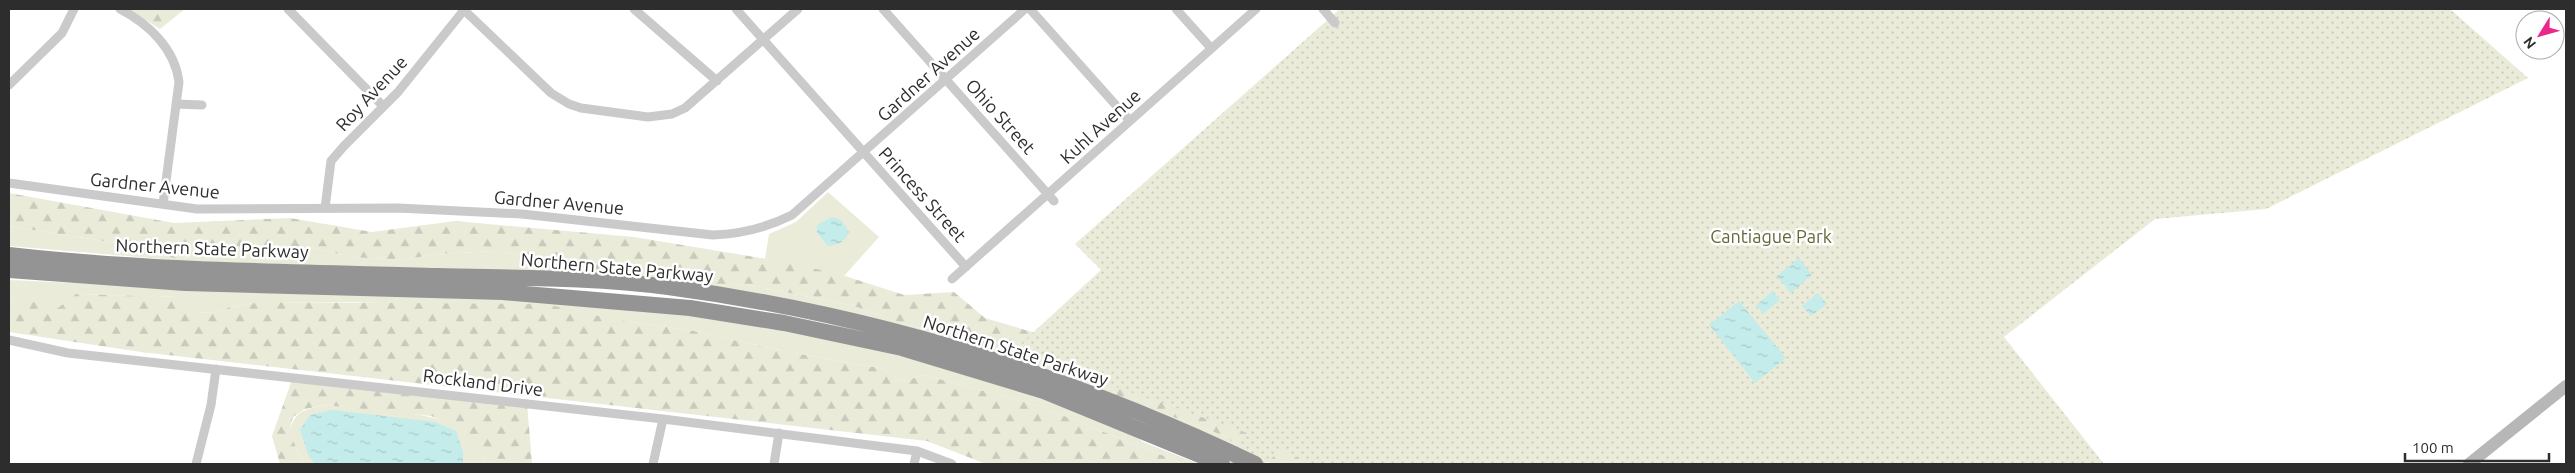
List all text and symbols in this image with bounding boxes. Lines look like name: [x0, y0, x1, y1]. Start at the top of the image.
north arrow: [2515, 10, 2565, 60]
street label: Gardner Avenue: [873, 23, 983, 125]
text: N: [2520, 34, 2539, 52]
street label: Roy Avenue: [331, 51, 411, 135]
street label: Ohio Street: [962, 75, 1040, 157]
street label: Kuhl Avenue: [1056, 85, 1144, 167]
street label: Princess Street: [875, 143, 971, 245]
street label: Gardner Avenue: [89, 168, 221, 202]
street label: Gardner Avenue: [493, 186, 625, 218]
park label: Cantiague Park: [1710, 226, 1832, 246]
street label: Northern State Parkway: [115, 235, 309, 261]
street label: Northern State Parkway: [520, 249, 714, 285]
street label: Northern State Parkway: [921, 311, 1111, 389]
street label: Rockland Drive: [422, 365, 544, 399]
scale bar: [2405, 430, 2549, 462]
text: 100 m: [2412, 439, 2454, 456]

